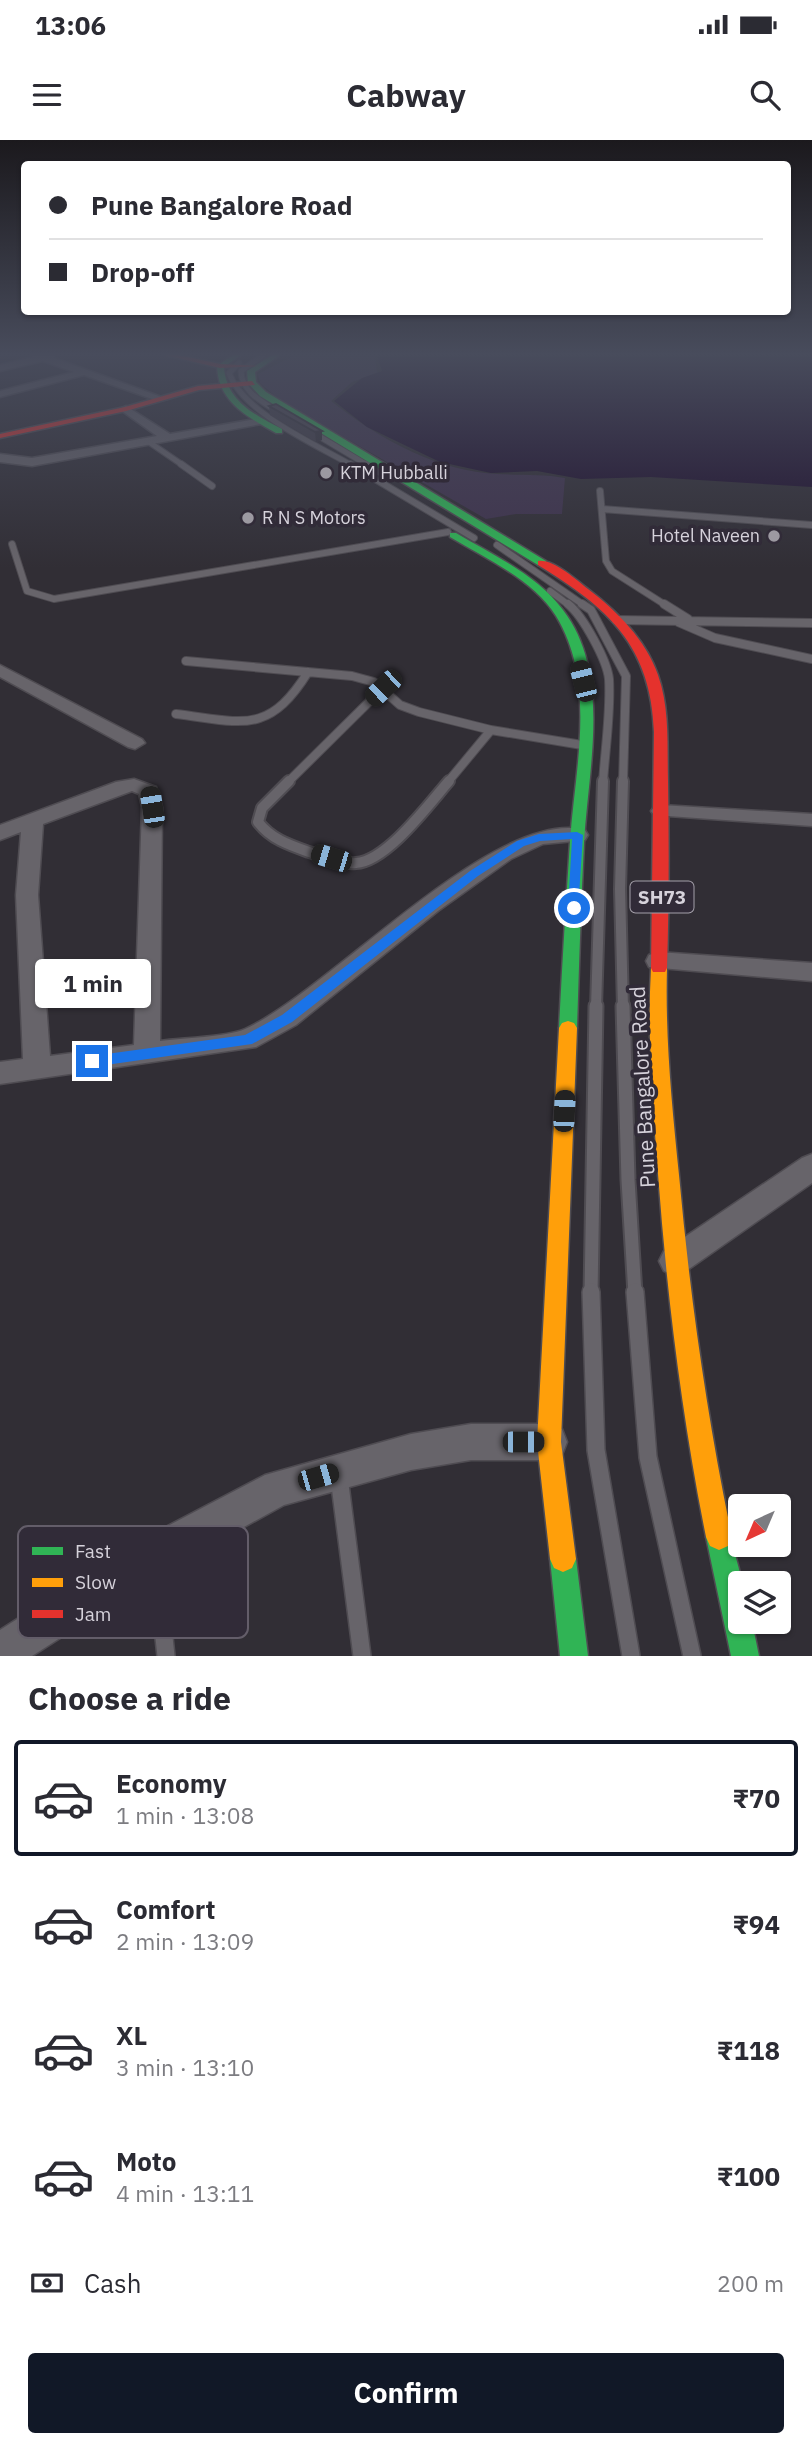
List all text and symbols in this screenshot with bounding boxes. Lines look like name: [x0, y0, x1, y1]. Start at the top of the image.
text: 13:06: [35, 8, 106, 42]
text: Cabway: [346, 74, 466, 116]
icon: menu: [28, 76, 66, 114]
icon: search: [746, 76, 784, 114]
text: Pune Bangalore Road: [91, 188, 353, 222]
text: Drop-off: [91, 255, 194, 289]
place label: KTM Hubballi: [340, 461, 448, 484]
marker: KTM Hubballi: [318, 465, 334, 481]
place label: R N S Motors: [262, 506, 366, 529]
marker: R N S Motors: [240, 510, 256, 526]
place label: Hotel Naveen: [651, 524, 760, 547]
marker: Hotel Naveen: [766, 528, 782, 544]
car: [568, 658, 599, 704]
car: [361, 666, 406, 710]
car: [139, 785, 166, 829]
car: [308, 842, 355, 874]
road number: SH73: [630, 882, 694, 912]
route start: [558, 892, 590, 924]
callout: 1 min: [34, 960, 150, 1009]
text: 1 min: [63, 968, 123, 998]
street label: Pune Bangalore Road: [623, 985, 661, 1189]
route end: [76, 1045, 108, 1077]
car: [553, 1089, 576, 1133]
car: [503, 1432, 545, 1453]
car: [295, 1461, 342, 1493]
north arrow: [728, 1494, 791, 1558]
map controls: [728, 1494, 791, 1634]
legend: [18, 1526, 248, 1638]
text: Fast: [75, 1539, 111, 1563]
text: Slow: [75, 1570, 116, 1594]
button: layers: [728, 1571, 791, 1634]
text: Jam: [75, 1602, 111, 1626]
text: Choose a ride: [28, 1677, 231, 1719]
text: Economy: [116, 1766, 227, 1800]
icon: car: [32, 1767, 95, 1830]
text: ₹70: [732, 1781, 780, 1815]
text: 1 min · 13:08: [116, 1800, 254, 1830]
text: Comfort: [116, 1892, 215, 1926]
icon: car: [32, 1893, 95, 1956]
text: ₹94: [732, 1907, 780, 1941]
text: 2 min · 13:09: [116, 1926, 254, 1956]
text: XL: [116, 2018, 147, 2052]
icon: car: [32, 2019, 95, 2082]
text: ₹118: [717, 2033, 780, 2067]
text: 3 min · 13:10: [116, 2052, 254, 2082]
text: Moto: [116, 2144, 176, 2178]
icon: car: [32, 2145, 95, 2208]
text: ₹100: [717, 2159, 780, 2193]
text: 4 min · 13:11: [116, 2178, 254, 2208]
icon: cash: [28, 2264, 66, 2302]
text: Cash: [84, 2266, 141, 2300]
text: 200 m: [717, 2268, 784, 2298]
button: Confirm: [28, 2353, 784, 2433]

